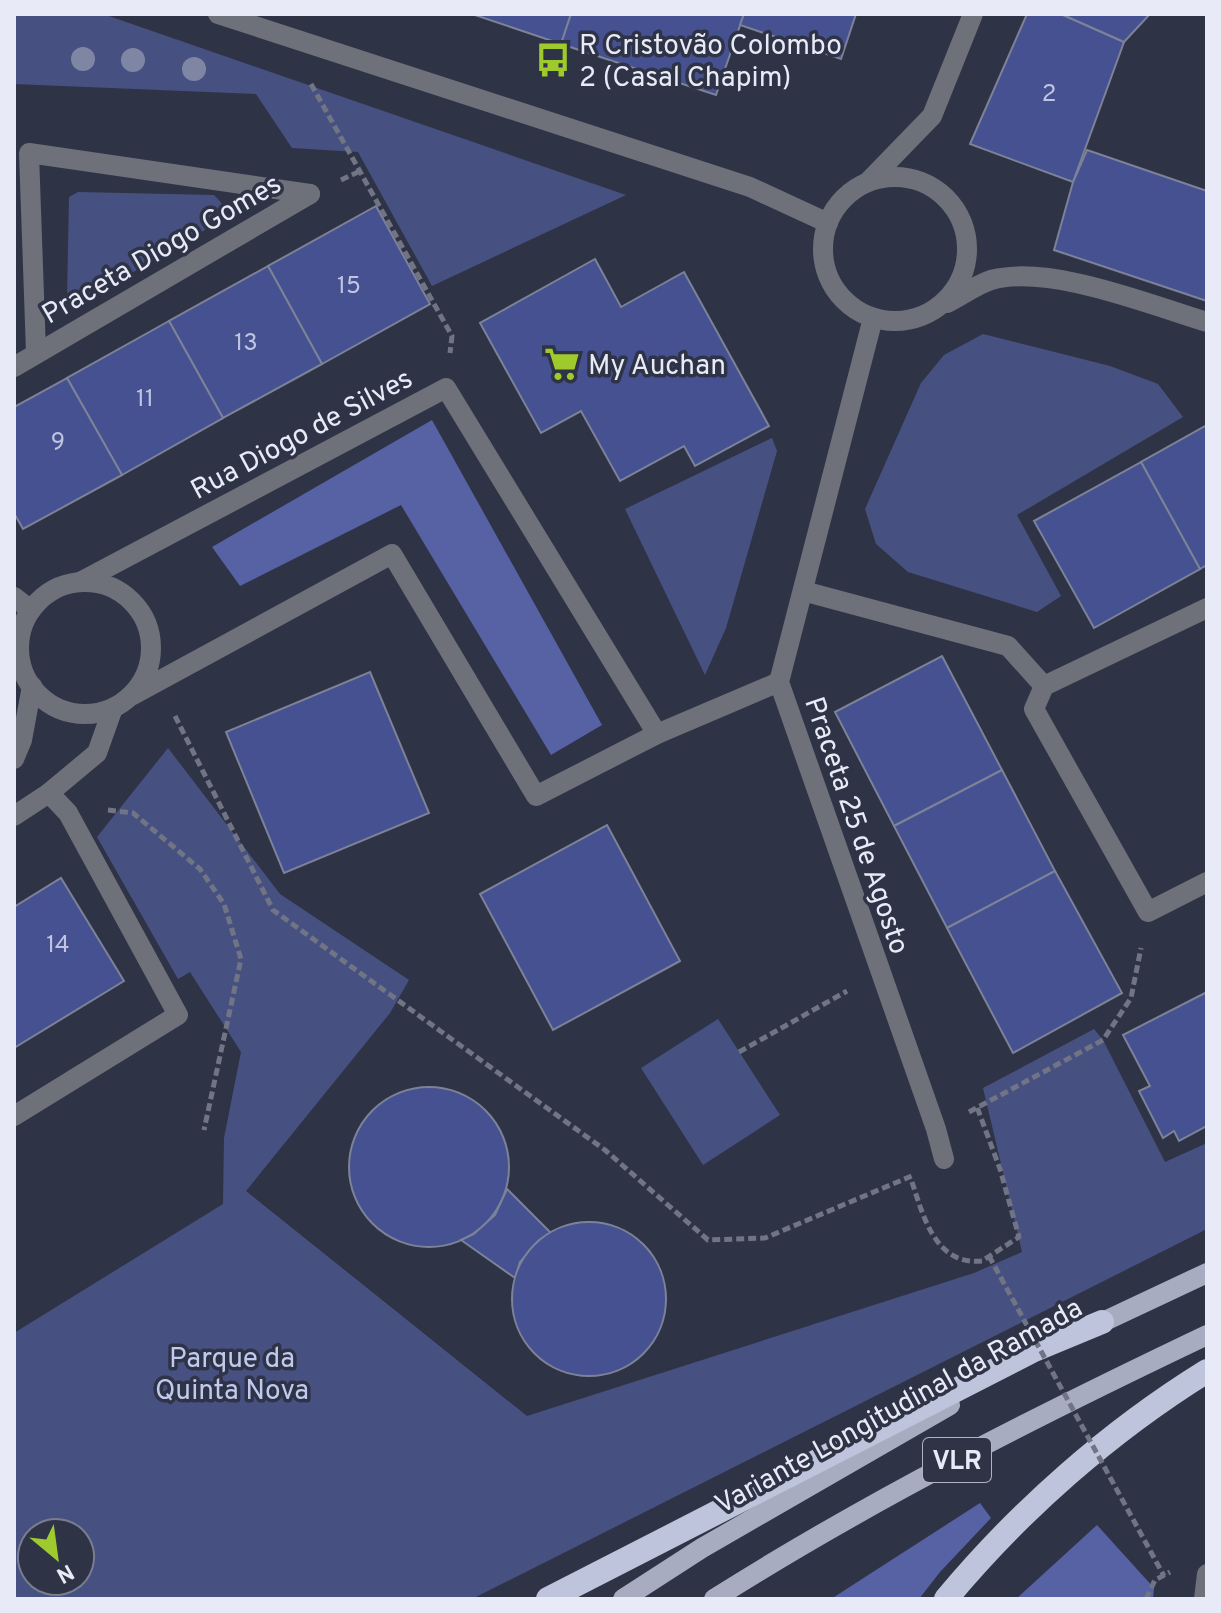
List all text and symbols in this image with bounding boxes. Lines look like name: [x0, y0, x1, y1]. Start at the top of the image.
place label: R Cristovão Colombo 2 (Casal Chapim): [579, 29, 842, 97]
bus stop icon: R Cristovão Colombo 2 (Casal Chapim): [534, 41, 572, 79]
house number: 2: [1042, 80, 1056, 110]
street label: Praceta Diogo Gomes: [36, 167, 289, 334]
house number: 15: [337, 272, 361, 302]
house number: 13: [234, 329, 258, 359]
supermarket icon: My Auchan: [543, 345, 581, 383]
place label: My Auchan: [588, 349, 726, 385]
street label: Rua Diogo de Silves: [185, 362, 420, 509]
house number: 11: [136, 385, 154, 415]
house number: 9: [51, 428, 65, 458]
street label: Praceta 25 de Agosto: [794, 693, 916, 959]
house number: 14: [46, 931, 70, 961]
street label: Variante Longitudinal da Ramada: [709, 1291, 1090, 1524]
park label: Parque da Quinta Nova: [155, 1342, 309, 1410]
road number: VLR: [923, 1438, 991, 1482]
north arrow: [16, 1517, 96, 1597]
text: N: [51, 1557, 78, 1588]

